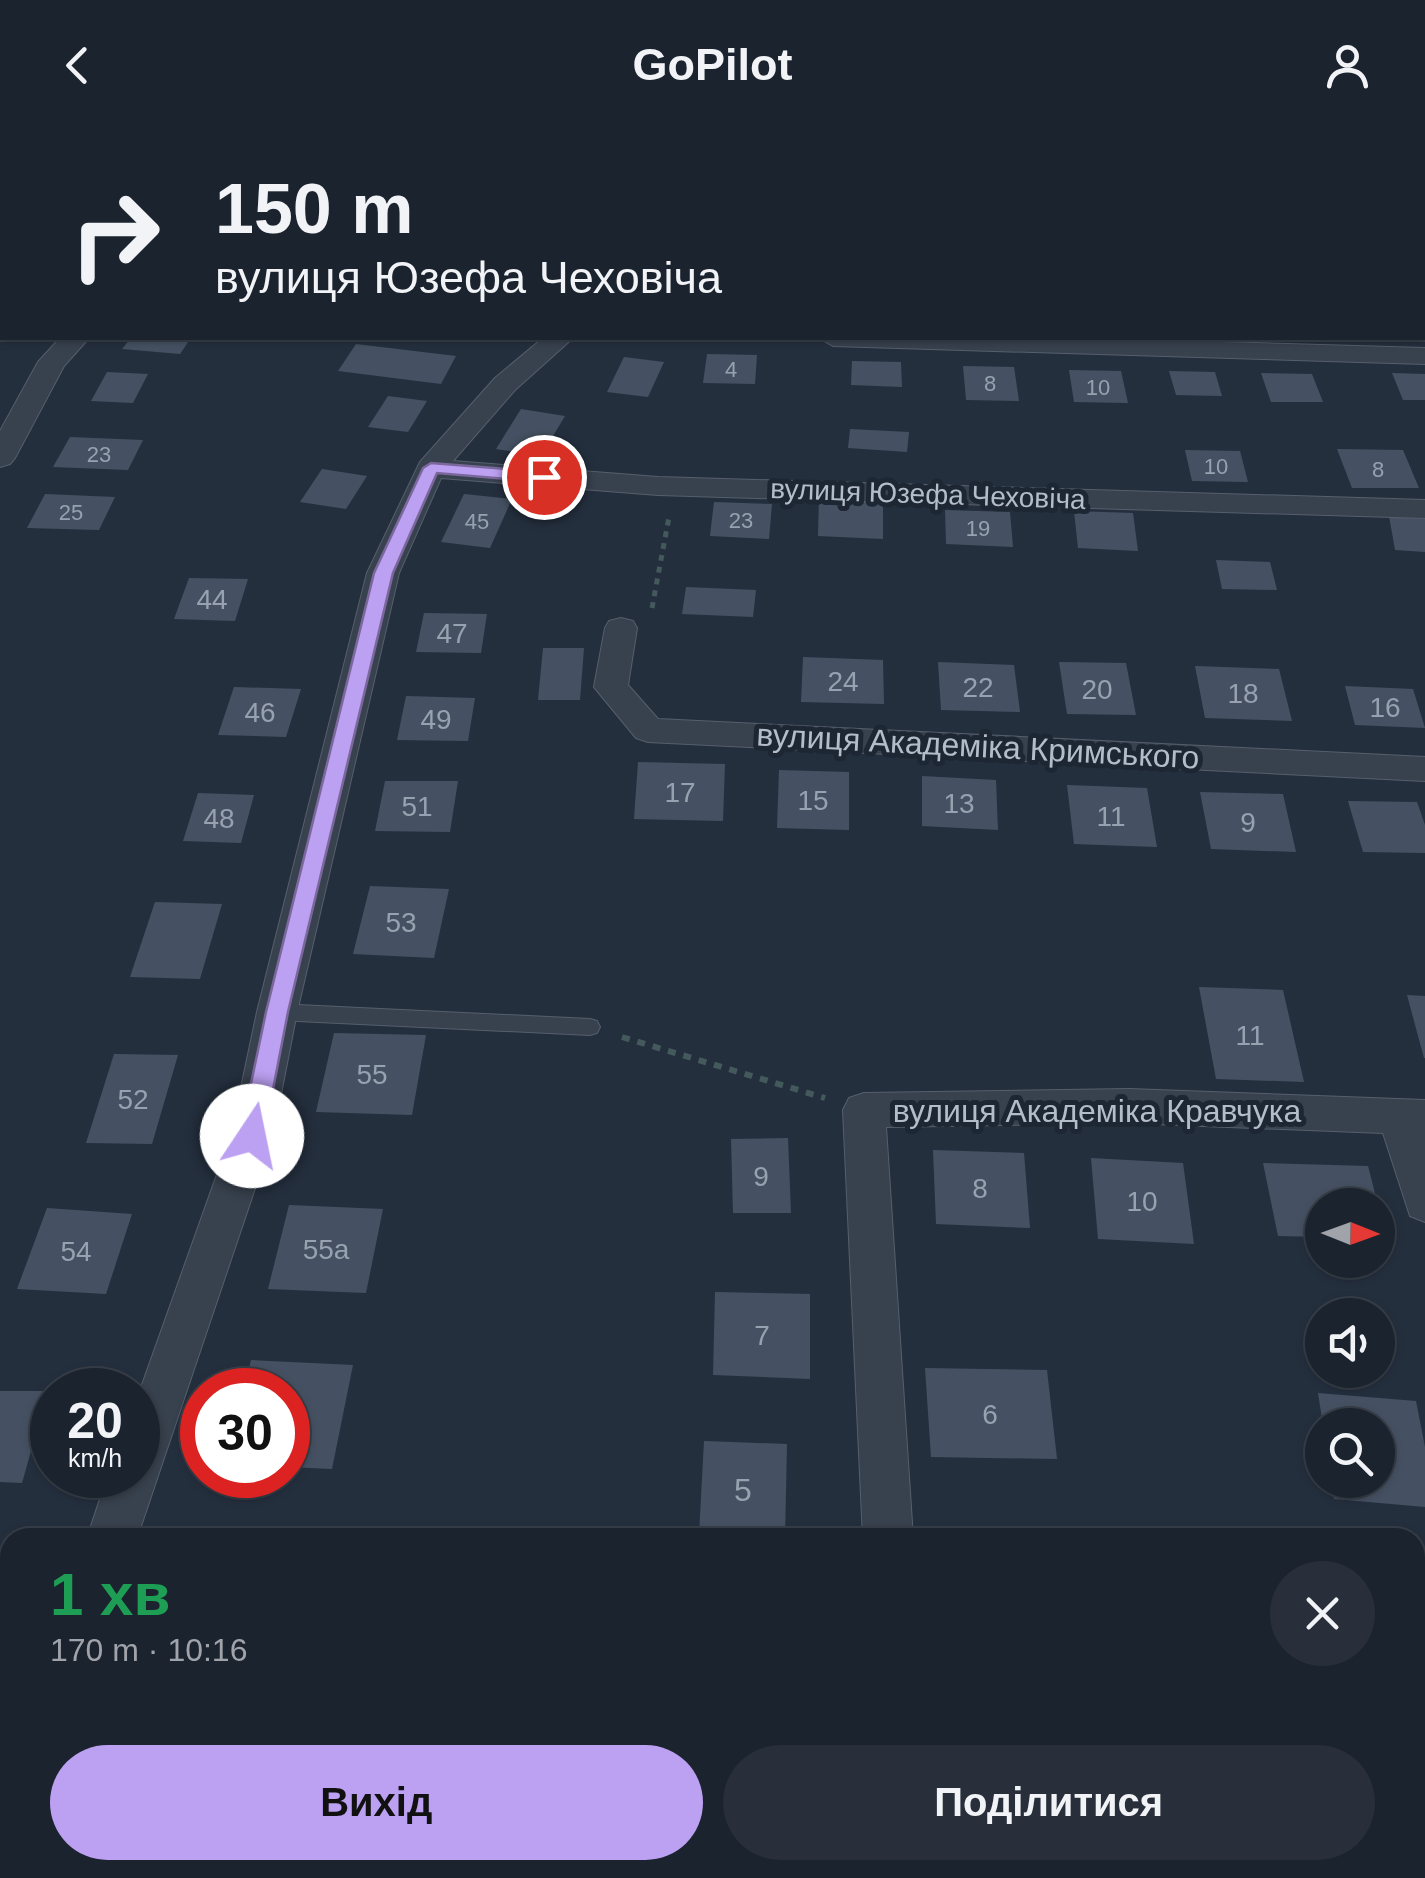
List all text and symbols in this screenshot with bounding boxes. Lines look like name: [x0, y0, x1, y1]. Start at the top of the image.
icon: back: [50, 38, 105, 93]
icon: person: [1320, 38, 1375, 93]
text: GoPilot: [633, 39, 792, 90]
icon: right: [50, 170, 180, 300]
text: 150 m: [215, 170, 413, 248]
text: вулиця Юзефа Чеховіча: [215, 252, 722, 303]
house number: 4: [725, 357, 737, 382]
house number: 8: [984, 371, 996, 396]
house number: 10: [1086, 375, 1110, 400]
pin: [502, 435, 587, 520]
house number: 23: [87, 442, 111, 467]
icon: arrive: [517, 450, 572, 505]
house number: 10: [1204, 454, 1228, 479]
house number: 8: [1372, 457, 1384, 482]
street label: вулиця Юзефа Чеховіча: [770, 473, 1087, 515]
house number: 25: [59, 500, 83, 525]
house number: 23: [729, 508, 753, 533]
house number: 45: [465, 509, 489, 534]
house number: 19: [966, 516, 990, 541]
house number: 44: [196, 584, 228, 615]
house number: 47: [436, 618, 468, 649]
house number: 24: [827, 666, 859, 697]
house number: 22: [962, 672, 994, 703]
house number: 20: [1081, 674, 1113, 705]
house number: 18: [1227, 678, 1259, 709]
house number: 16: [1369, 692, 1401, 723]
house number: 46: [244, 697, 276, 728]
house number: 49: [420, 704, 452, 735]
street label: вулиця Академіка Кримського: [756, 716, 1200, 776]
house number: 17: [664, 777, 696, 808]
house number: 15: [797, 785, 829, 816]
house number: 13: [943, 788, 975, 819]
house number: 51: [401, 791, 433, 822]
house number: 11: [1096, 801, 1126, 832]
house number: 48: [203, 803, 235, 834]
house number: 9: [1240, 807, 1256, 838]
house number: 53: [385, 907, 417, 938]
house number: 11: [1235, 1020, 1265, 1051]
house number: 55: [356, 1059, 388, 1090]
house number: 52: [117, 1084, 149, 1115]
position arrow: [200, 1084, 304, 1188]
street label: вулиця Академіка Кравчука: [893, 1093, 1301, 1129]
house number: 9: [753, 1161, 769, 1192]
house number: 8: [972, 1173, 988, 1204]
house number: 10: [1126, 1186, 1158, 1217]
north arrow: [1305, 1188, 1395, 1278]
map controls: [1305, 1188, 1395, 1498]
house number: 55а: [303, 1234, 350, 1265]
house number: 54: [60, 1236, 92, 1267]
button: sound: [1305, 1298, 1395, 1388]
house number: 7: [754, 1320, 770, 1351]
speed limit sign: 30: [180, 1368, 310, 1498]
text: 20: [67, 1393, 123, 1449]
house number: 6: [982, 1399, 998, 1430]
button: search: [1305, 1408, 1395, 1498]
text: km/h: [68, 1444, 122, 1472]
house number: 5: [734, 1472, 752, 1508]
text: 1 хв: [50, 1561, 170, 1628]
button: close: [1270, 1561, 1375, 1666]
text: 170 m · 10:16: [50, 1632, 247, 1668]
button: Вихід: [50, 1745, 703, 1860]
button: Поділитися: [723, 1745, 1375, 1860]

